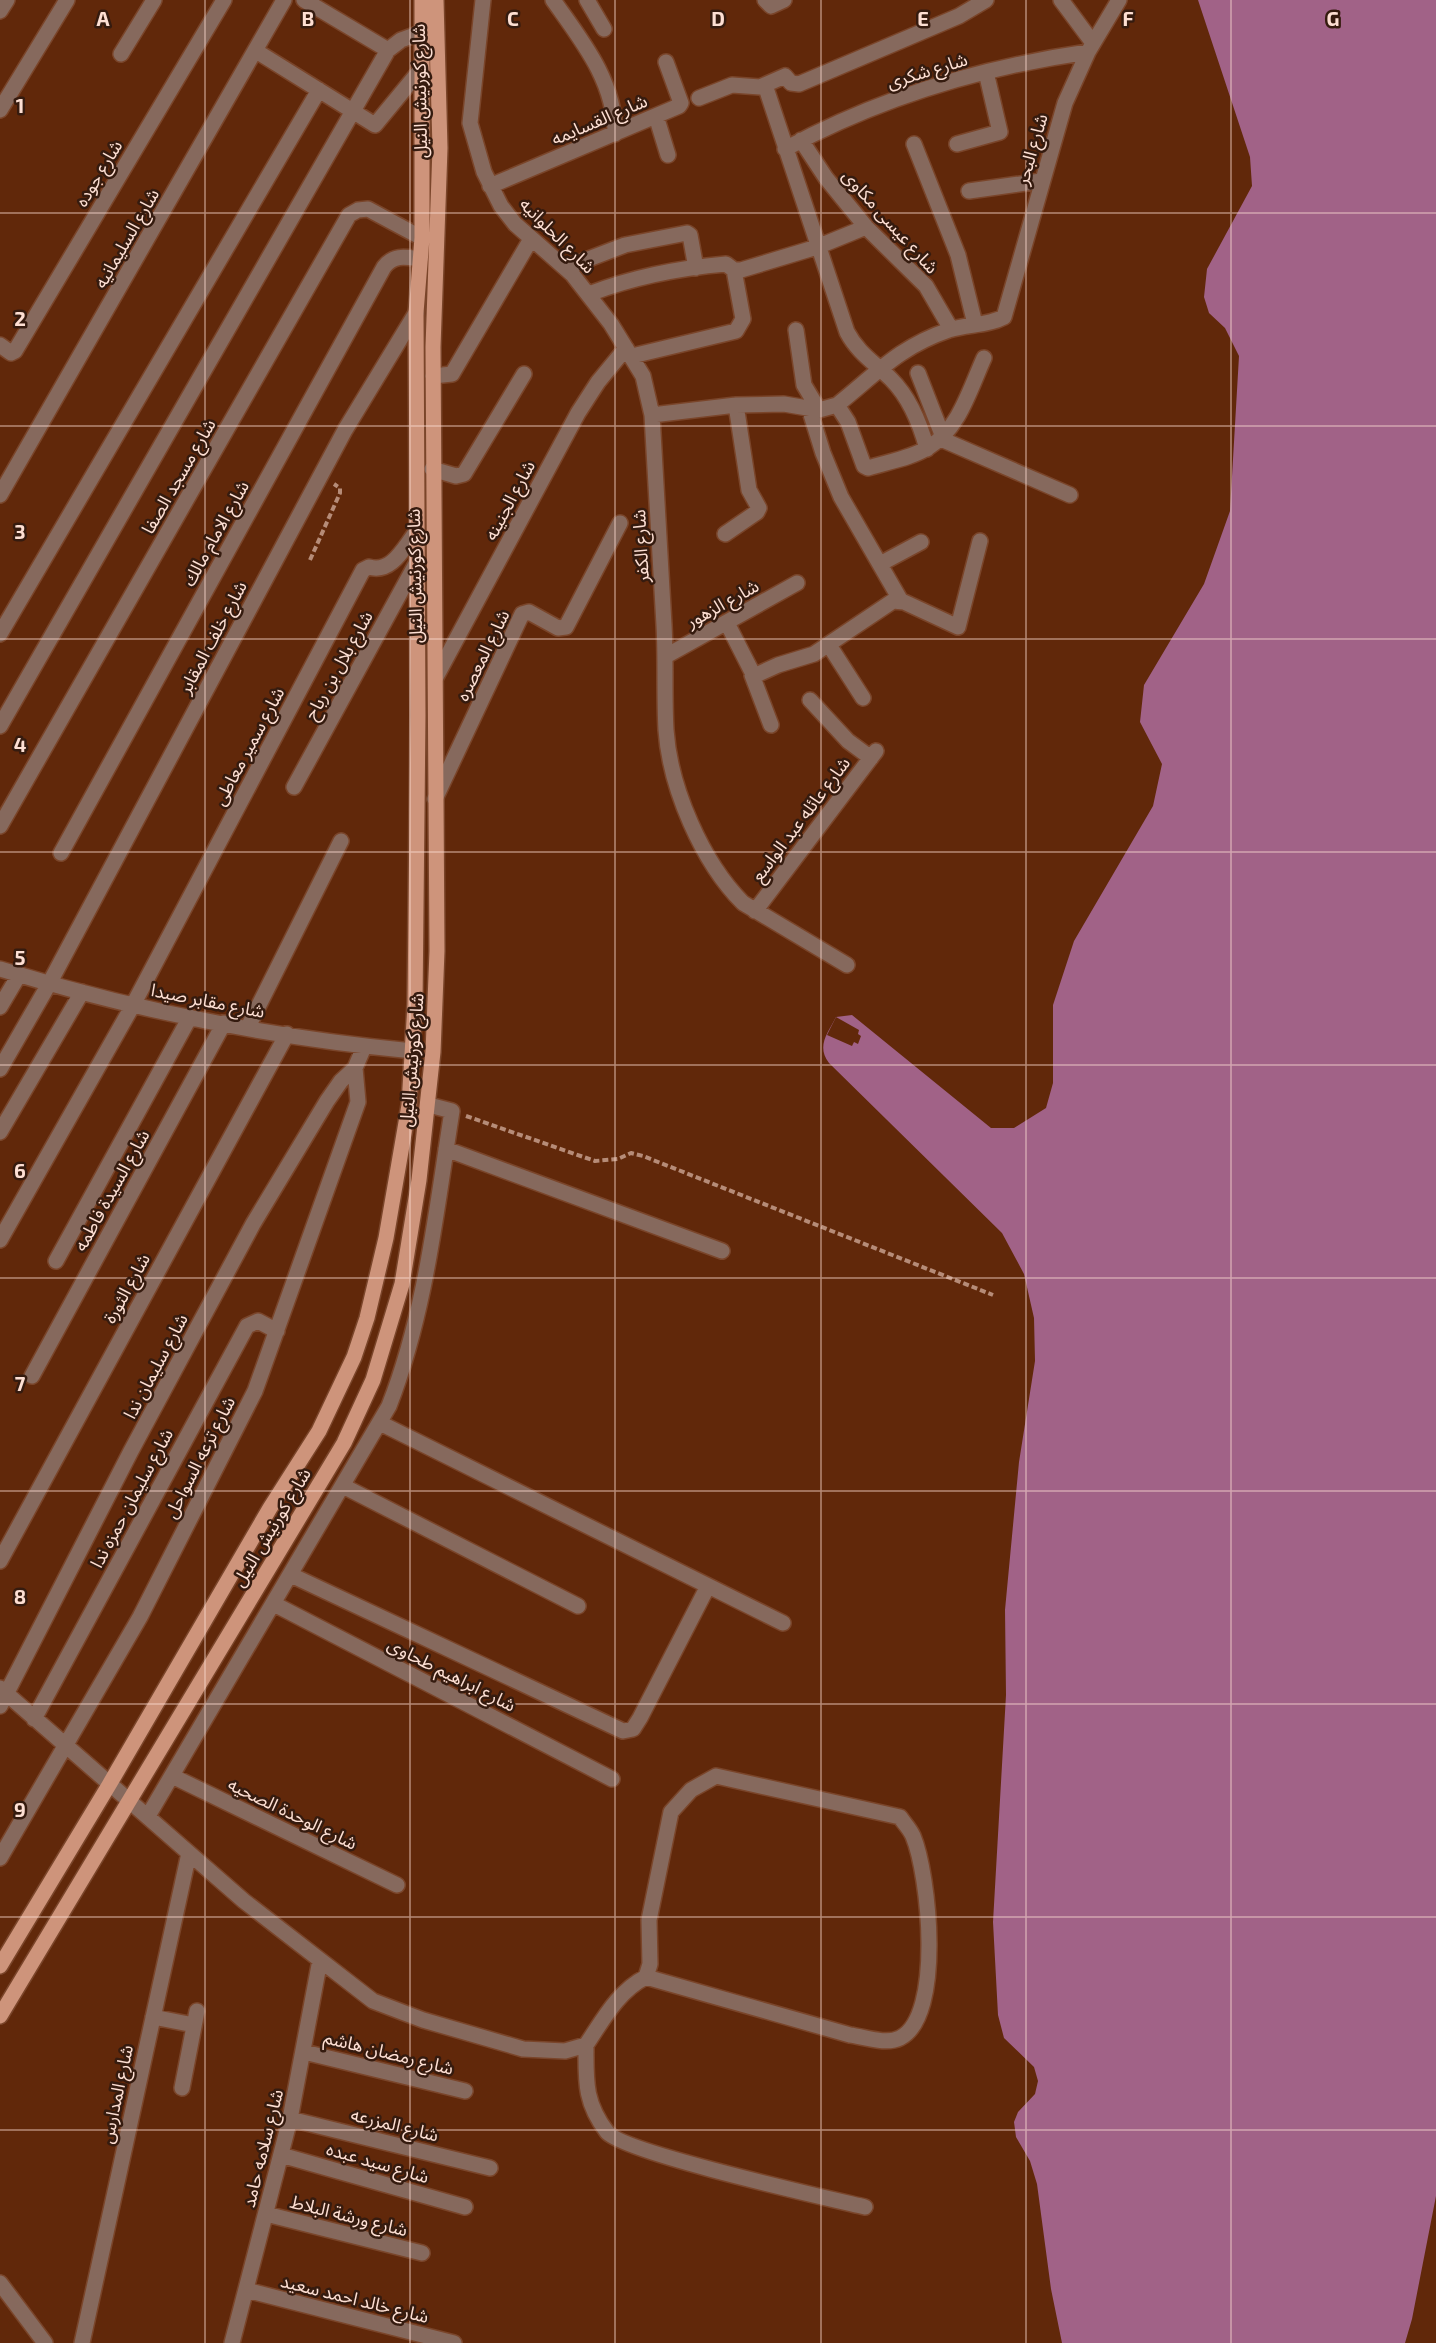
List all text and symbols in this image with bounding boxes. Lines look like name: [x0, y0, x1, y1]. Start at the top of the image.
text: A: [96, 6, 110, 30]
text: B: [302, 6, 314, 30]
text: C: [507, 6, 519, 30]
text: D: [711, 6, 725, 30]
text: E: [917, 6, 929, 30]
text: F: [1122, 6, 1134, 30]
text: G: [1327, 6, 1339, 30]
street label: شارع كورنيش النيل: [407, 24, 435, 158]
street label: شارع شكرى: [884, 47, 971, 97]
street label: شارع القسايمه: [548, 89, 652, 153]
text: 1: [16, 93, 24, 117]
street label: شارع البحر: [1010, 111, 1055, 189]
street label: شارع جوده: [69, 136, 130, 212]
street label: شارع عيسى مكاوى: [835, 164, 944, 280]
street label: شارع السليمانيه: [89, 184, 167, 294]
street label: شارع الحلوانيه: [513, 193, 600, 280]
text: 2: [14, 306, 26, 330]
street label: شارع مسجد الصفا: [136, 415, 223, 539]
street label: شارع الجنينه: [479, 456, 543, 546]
street label: شارع الامام مالك: [177, 476, 257, 592]
street label: شارع كورنيش النيل: [402, 509, 430, 643]
street label: شارع الكفر: [627, 509, 657, 584]
text: 3: [14, 519, 26, 543]
street label: شارع الزهور: [681, 574, 764, 636]
street label: شارع خلف المقابر: [173, 577, 254, 700]
street label: شارع المعصره: [450, 606, 517, 706]
street label: شارع بلال بن رباح: [299, 607, 380, 725]
street label: شارع سمير معاطى: [208, 683, 292, 811]
text: 4: [14, 732, 27, 756]
street label: شارع عائله عبد الواسع: [746, 752, 857, 888]
text: 5: [14, 945, 26, 969]
street label: شارع مقابر صيدا: [148, 978, 267, 1026]
street label: شارع كورنيش النيل: [394, 992, 432, 1128]
street label: شارع السيدة فاطمه: [69, 1125, 157, 1257]
text: 6: [14, 1158, 26, 1182]
street label: شارع الثورة: [98, 1249, 158, 1329]
street label: شارع سليمان ندا: [118, 1310, 195, 1424]
text: 7: [15, 1371, 26, 1395]
street label: شارع ترعه السواحل: [159, 1392, 243, 1523]
street label: شارع سليمان حمزه ندا: [85, 1425, 181, 1573]
street label: شارع كورنيش النيل: [227, 1464, 318, 1592]
text: 8: [14, 1584, 26, 1608]
street label: شارع ابراهيم طحاوى: [382, 1632, 520, 1719]
street label: شارع الوحدة الصحيه: [223, 1772, 361, 1857]
text: 9: [14, 1797, 26, 1821]
street label: شارع رمضان هاشم: [321, 2025, 456, 2083]
street label: شارع المدارس: [95, 2043, 141, 2146]
street label: شارع سلامه حامد: [237, 2087, 291, 2210]
street label: شارع المزرعه: [348, 2102, 441, 2149]
street label: شارع سيد عبده: [323, 2137, 432, 2191]
street label: شارع ورشة البلاط: [287, 2190, 410, 2244]
street label: شارع خالد احمد سعيد: [278, 2269, 431, 2331]

